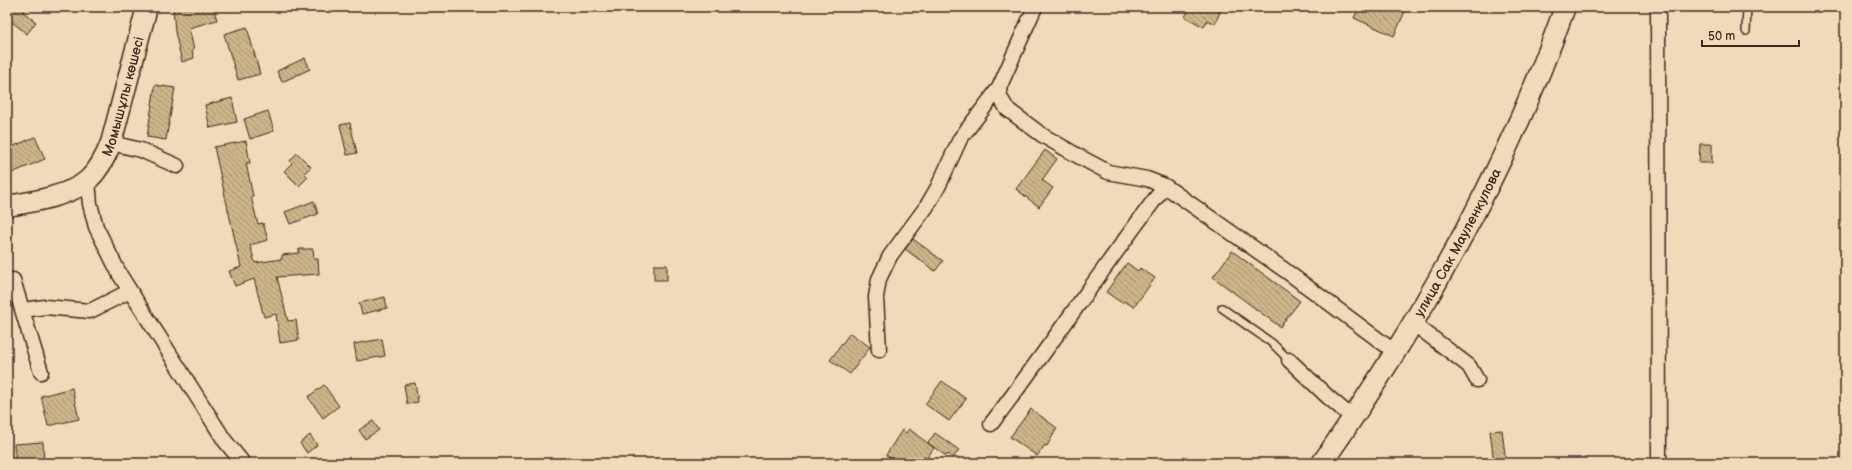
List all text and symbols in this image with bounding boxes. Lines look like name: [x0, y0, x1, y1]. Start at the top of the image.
scale bar: [1702, 22, 1799, 48]
text: 50 m: [1708, 29, 1735, 44]
street label: Момышұлы көшесі: [98, 35, 147, 159]
street label: улица Сак Мауленкулова: [1410, 165, 1505, 320]

